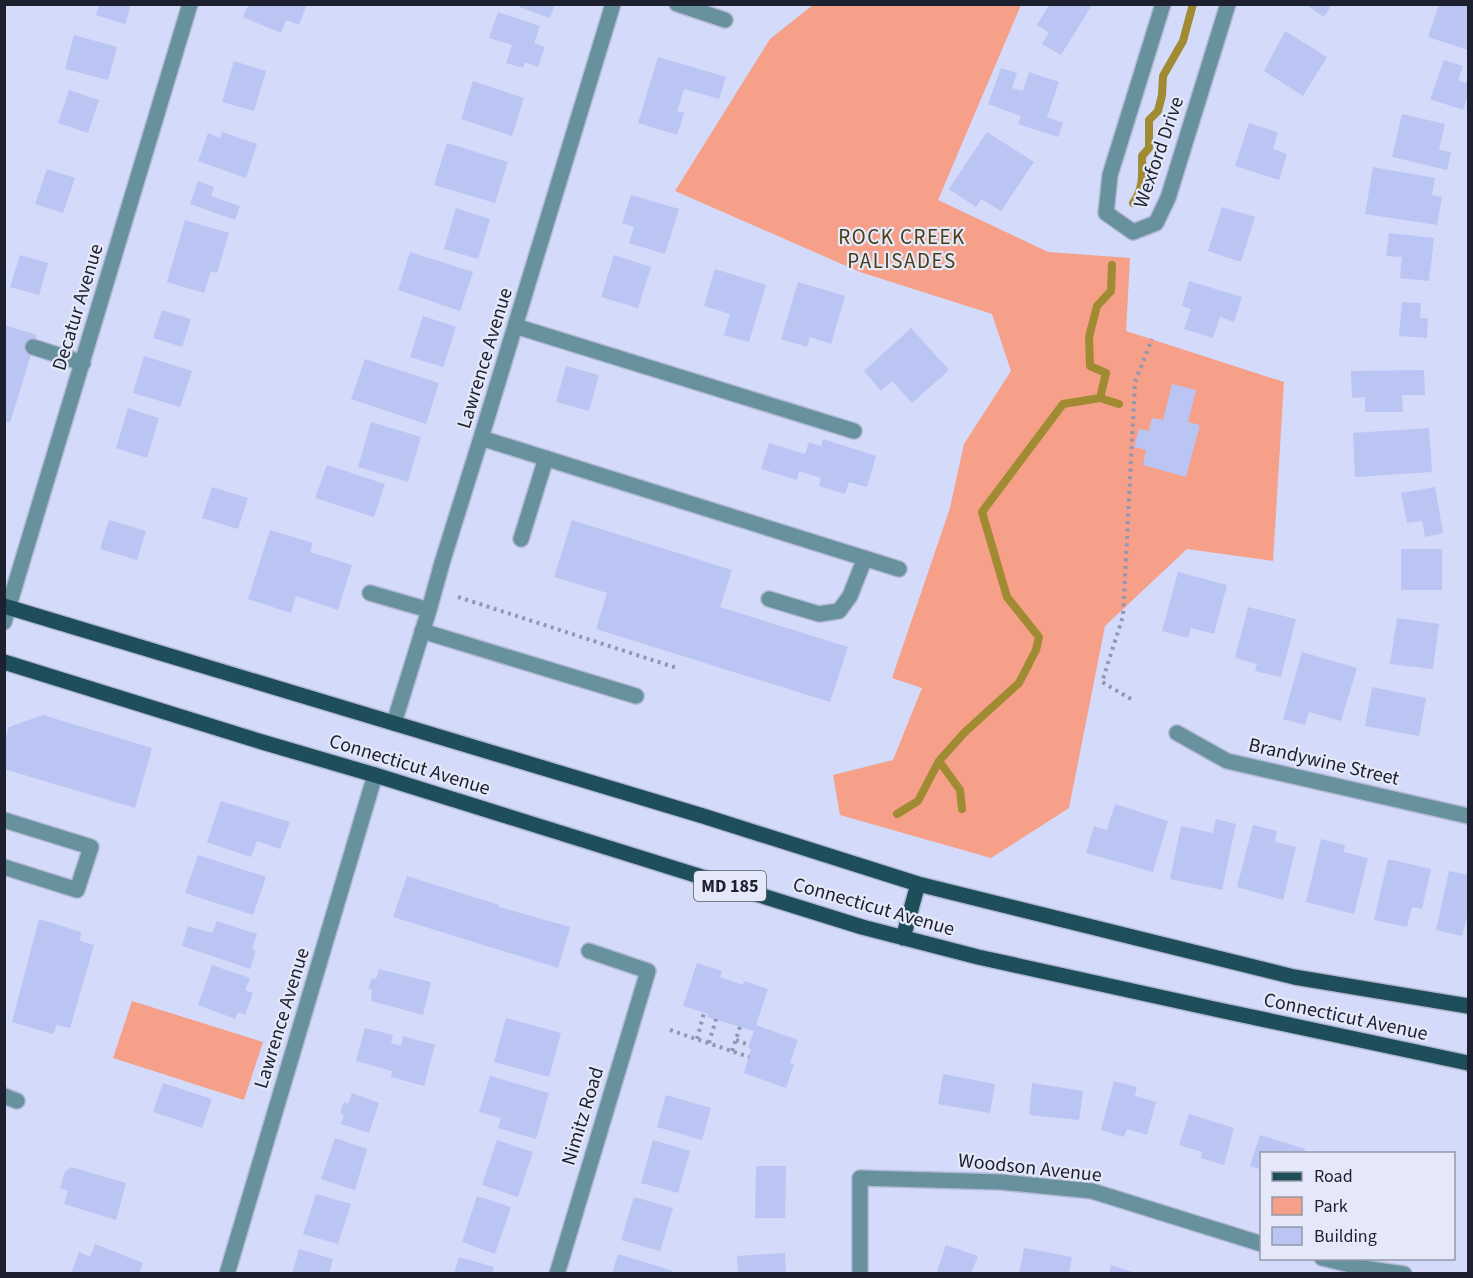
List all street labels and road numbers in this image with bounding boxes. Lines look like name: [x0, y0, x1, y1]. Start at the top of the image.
street label: Wexford Drive: [1127, 93, 1191, 212]
street label: Decatur Avenue: [45, 240, 111, 374]
street label: Lawrence Avenue: [450, 284, 520, 432]
street label: Connecticut Avenue: [326, 727, 494, 803]
street label: Brandywine Street: [1246, 731, 1402, 793]
street label: Connecticut Avenue: [790, 870, 958, 943]
road number: MD 185: [694, 871, 766, 901]
street label: Lawrence Avenue: [247, 944, 317, 1092]
street label: Connecticut Avenue: [1261, 986, 1430, 1048]
street label: Nimitz Road: [555, 1064, 611, 1169]
street label: Woodson Avenue: [957, 1147, 1103, 1189]

